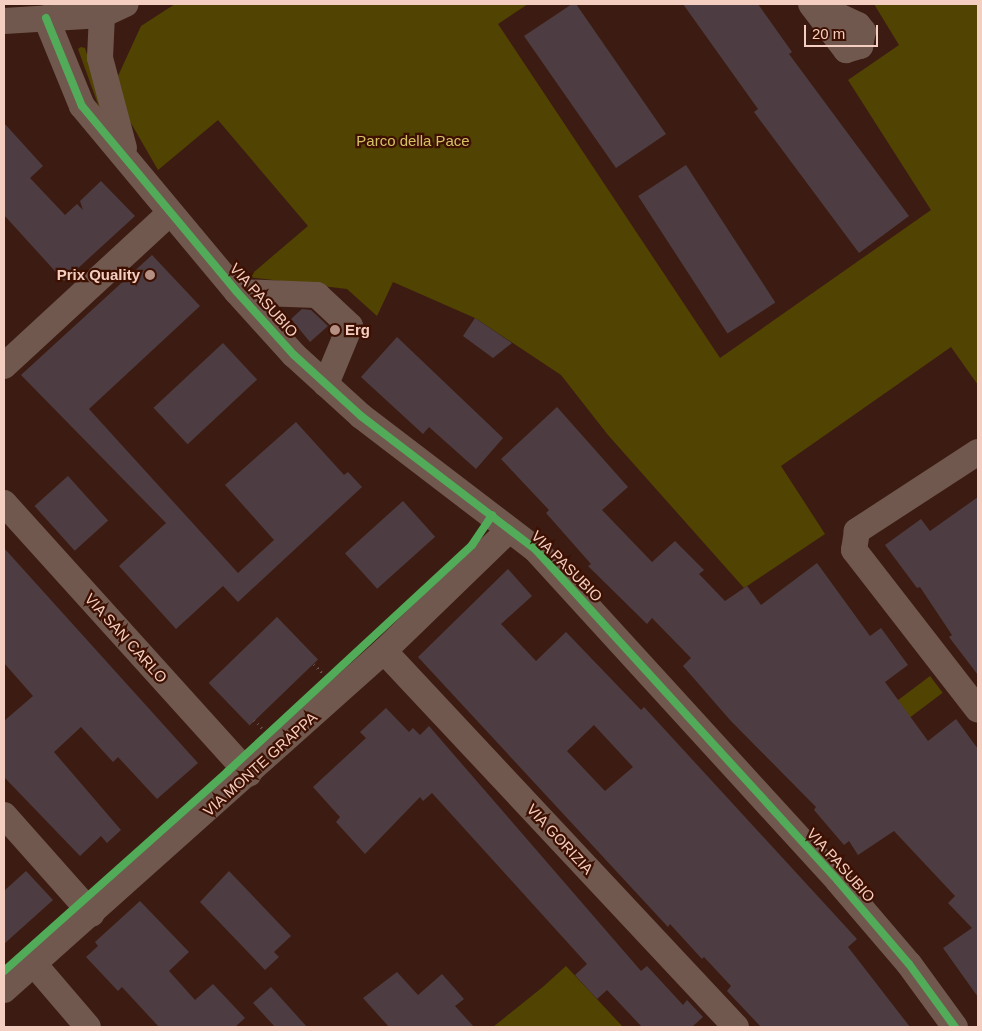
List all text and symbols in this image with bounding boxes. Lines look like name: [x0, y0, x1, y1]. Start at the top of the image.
scale bar: [807, 15, 881, 47]
text: 20 m: [812, 25, 845, 42]
park label: Parco della Pace: [356, 132, 470, 150]
street label: VIA PASUBIO: [226, 259, 302, 341]
place label: Prix Quality: [57, 266, 140, 284]
marker: Prix Quality: [144, 269, 156, 281]
place label: Erg: [345, 321, 370, 339]
marker: Erg: [329, 324, 341, 336]
street label: VIA PASUBIO: [527, 526, 607, 606]
street label: VIA SAN CARLO: [81, 589, 171, 687]
street label: VIA MONTE GRAPPA: [199, 708, 321, 820]
street label: VIA GORIZIA: [523, 800, 597, 878]
street label: VIA PASUBIO: [803, 824, 879, 906]

